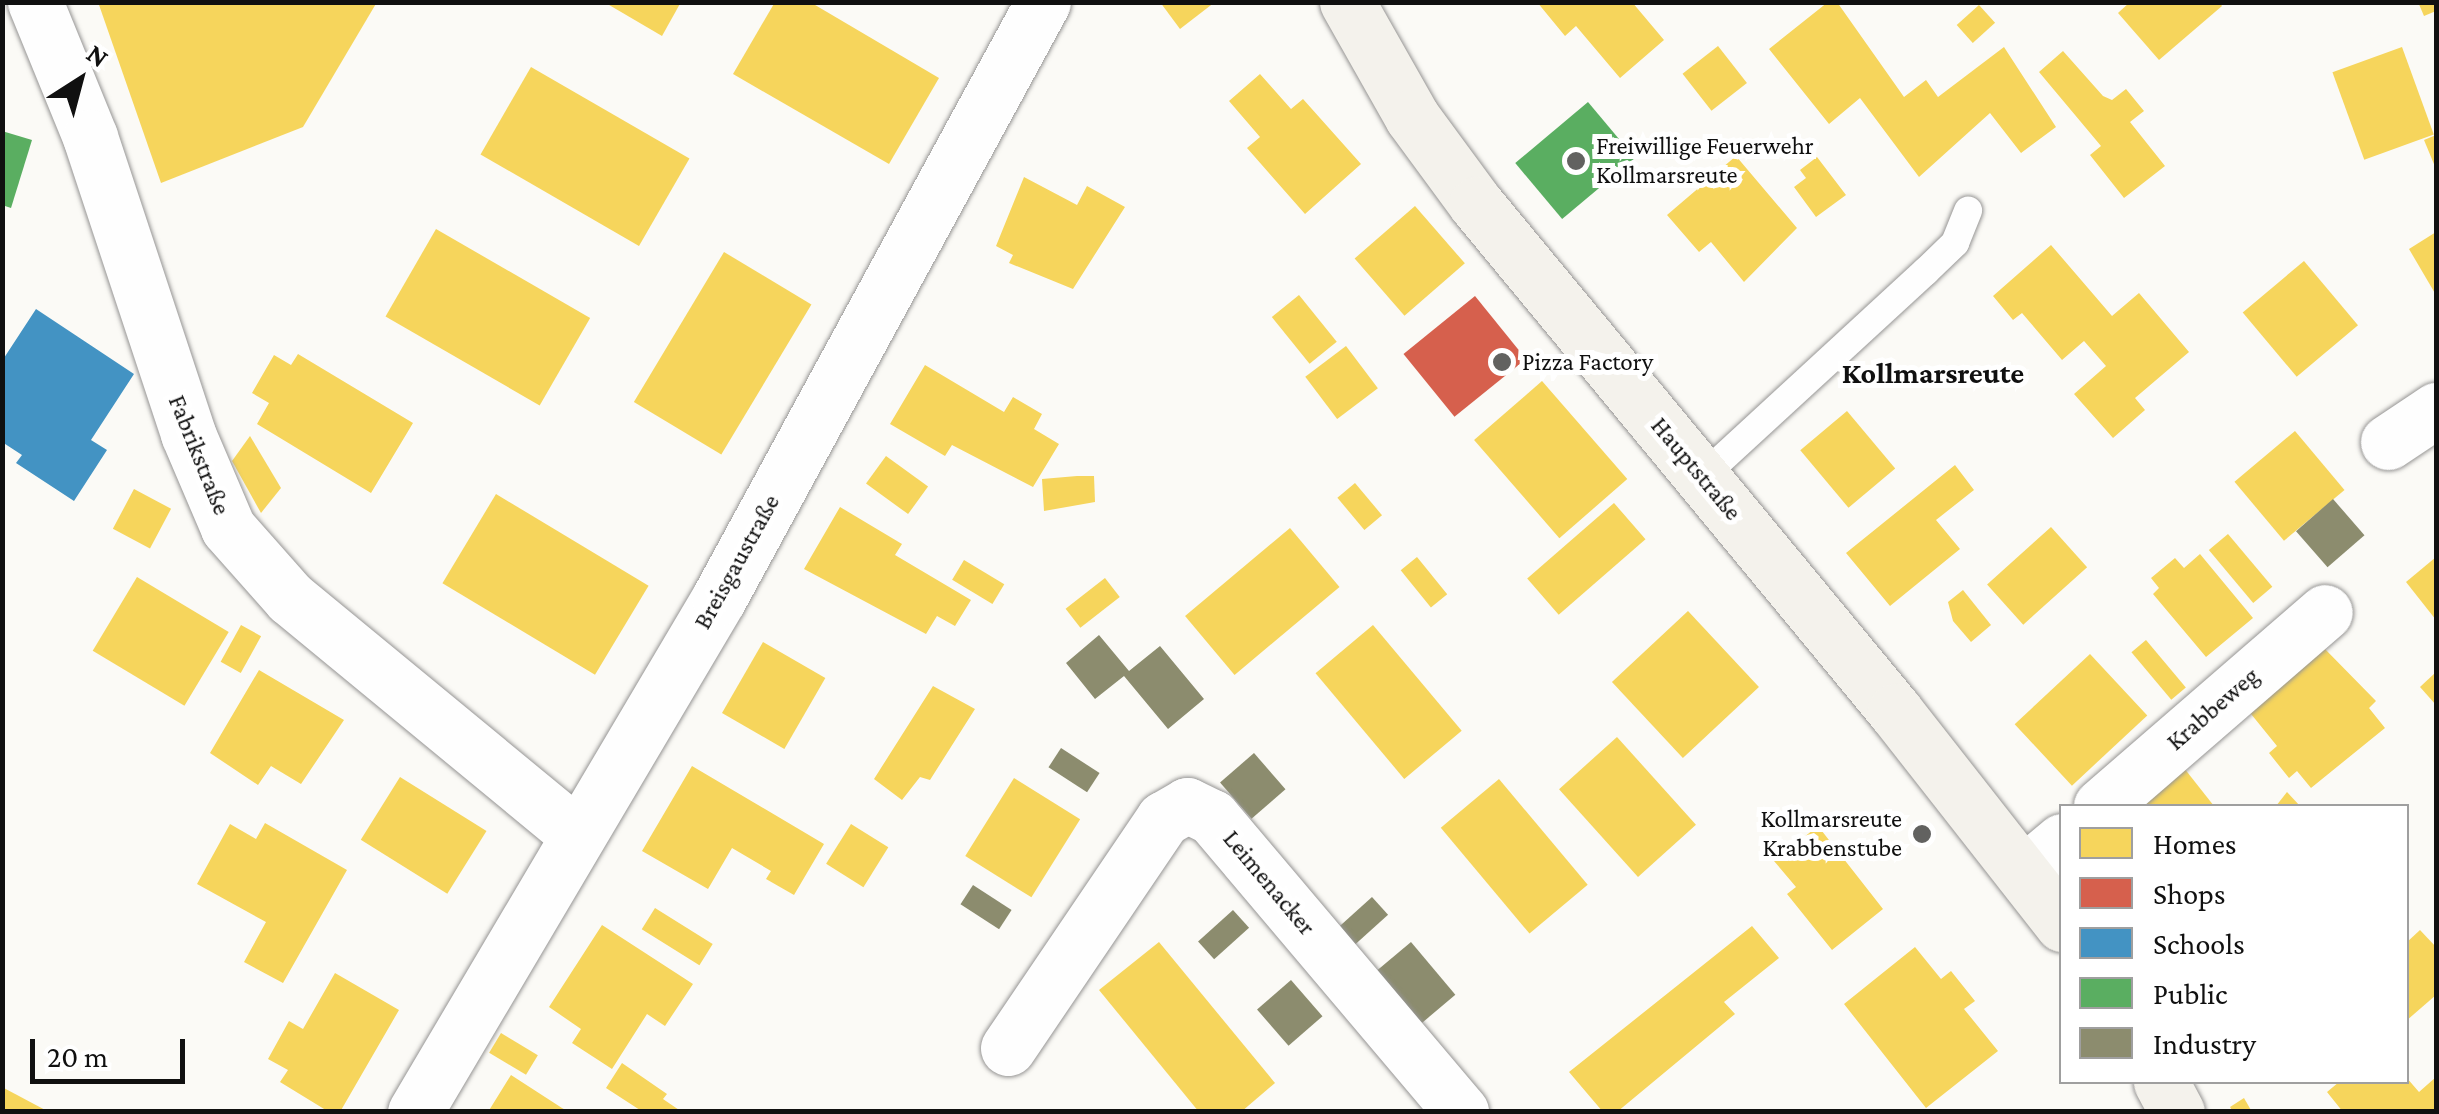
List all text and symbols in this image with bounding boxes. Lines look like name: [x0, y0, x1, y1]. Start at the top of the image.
north arrow: [30, 30, 130, 130]
text: N: [81, 37, 115, 73]
place label: Freiwillige Feuerwehr Kollmarsreute: [1596, 132, 1814, 191]
marker: Freiwillige Feuerwehr Kollmarsreute: [1565, 150, 1587, 172]
place label: Pizza Factory: [1522, 347, 1653, 377]
marker: Pizza Factory: [1491, 351, 1513, 373]
district label: Kollmarsreute: [1842, 355, 2024, 391]
street label: Fabrikstraße: [161, 391, 237, 519]
street label: Hauptstraße: [1644, 411, 1748, 527]
street label: Breisgaustraße: [688, 490, 786, 634]
street label: Krabbeweg: [2161, 661, 2265, 757]
legend: [2059, 804, 2409, 1084]
place label: Kollmarsreute Krabbenstube: [1761, 805, 1902, 864]
marker: Kollmarsreute Krabbenstube: [1911, 823, 1933, 845]
street label: Leimenacker: [1216, 824, 1322, 942]
text: Homes: [2153, 827, 2237, 860]
text: Shops: [2153, 877, 2226, 910]
text: Schools: [2153, 927, 2245, 960]
text: Public: [2153, 977, 2228, 1010]
scale bar: [35, 1019, 190, 1081]
text: Industry: [2153, 1027, 2256, 1060]
text: 20 m: [47, 1040, 108, 1073]

